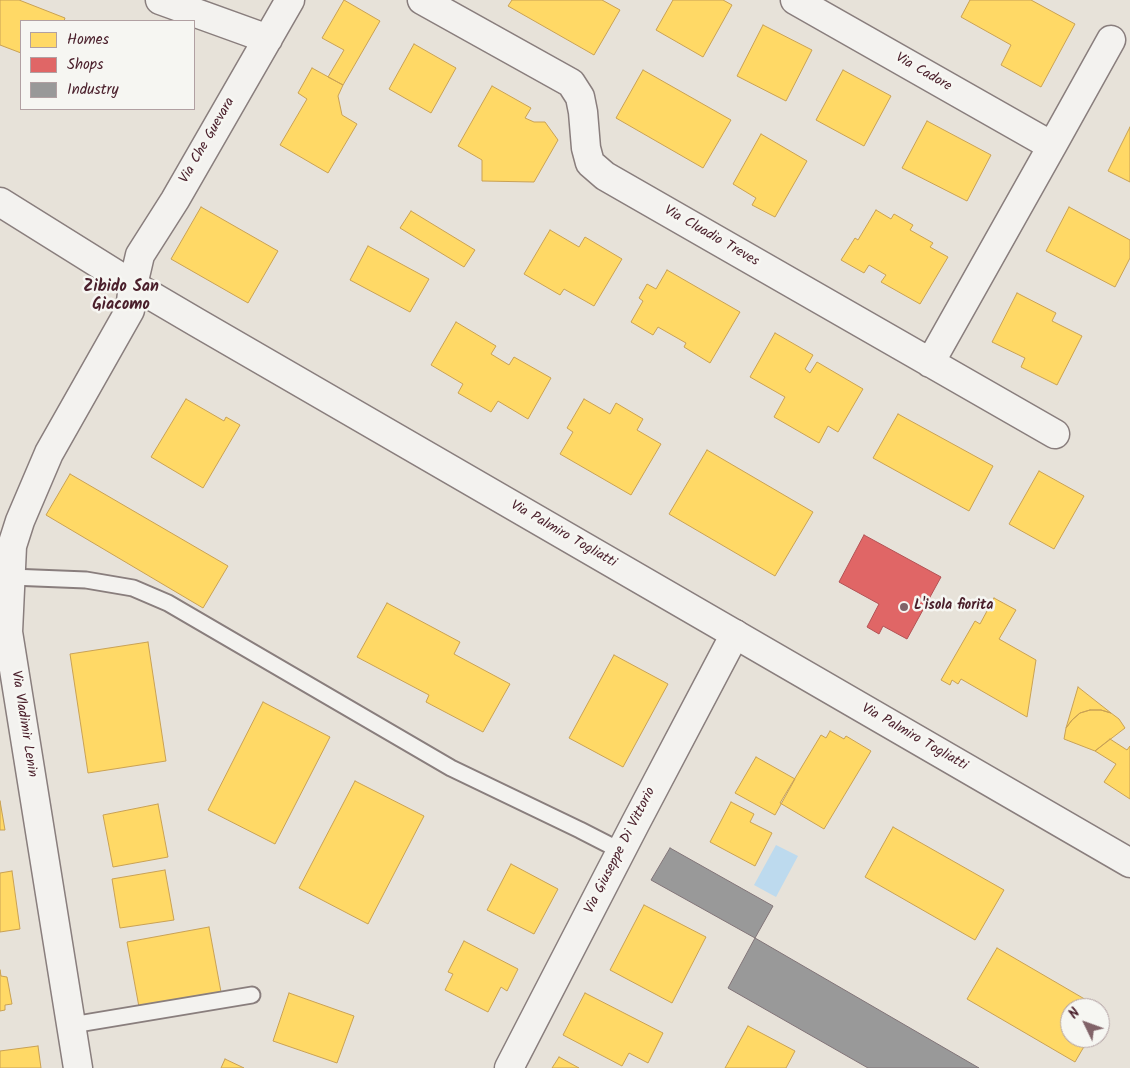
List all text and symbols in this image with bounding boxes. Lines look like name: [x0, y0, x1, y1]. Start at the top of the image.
legend: [20, 20, 195, 110]
text: Homes: [67, 28, 109, 52]
street label: Via Cadore: [892, 50, 954, 96]
text: Shops: [67, 53, 103, 77]
text: Industry: [67, 78, 119, 102]
street label: Via Che Guevara: [177, 95, 239, 187]
street label: Via Cluadio Treves: [660, 203, 762, 271]
district label: Zibido San Giacomo: [83, 278, 159, 316]
street label: Via Palmiro Togliatti: [507, 498, 619, 572]
place label: L'isola fiorita: [914, 599, 993, 615]
marker: L'isola fiorita: [898, 601, 910, 613]
street label: Via Vladimir Lenin: [6, 670, 40, 778]
street label: Via Palmiro Togliatti: [858, 701, 970, 775]
street label: Via Giuseppe Di Vittorio: [582, 785, 660, 917]
north arrow: [1060, 998, 1110, 1048]
text: N: [1063, 1003, 1086, 1024]

